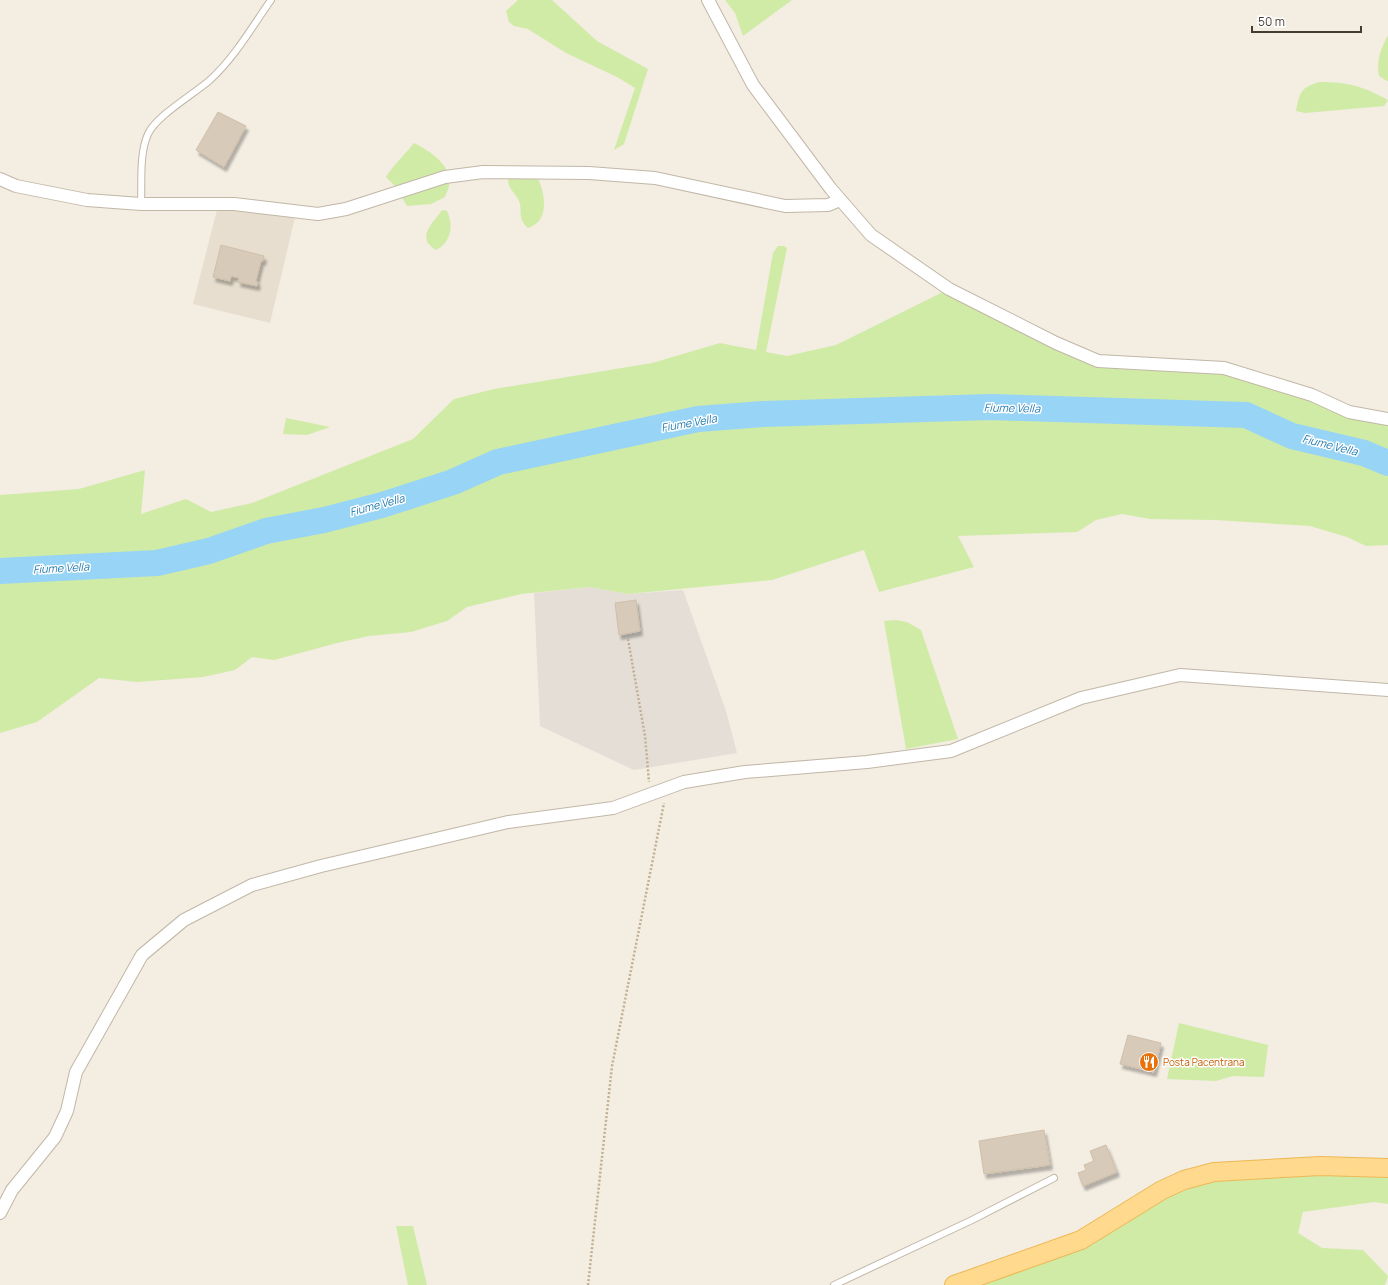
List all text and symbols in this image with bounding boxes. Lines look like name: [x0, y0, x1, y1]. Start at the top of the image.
scale bar: [1252, 8, 1361, 34]
text: 50 m: [1258, 13, 1285, 30]
water label: Fiume Vella: [984, 400, 1041, 416]
water label: Fiume Vella: [660, 410, 719, 435]
water label: Fiume Vella: [1301, 430, 1360, 459]
water label: Fiume Vella: [348, 490, 407, 519]
water label: Fiume Vella: [33, 558, 90, 576]
restaurant icon: Posta Pacentrana: [1138, 1051, 1160, 1073]
place label: Posta Pacentrana: [1163, 1055, 1245, 1069]

